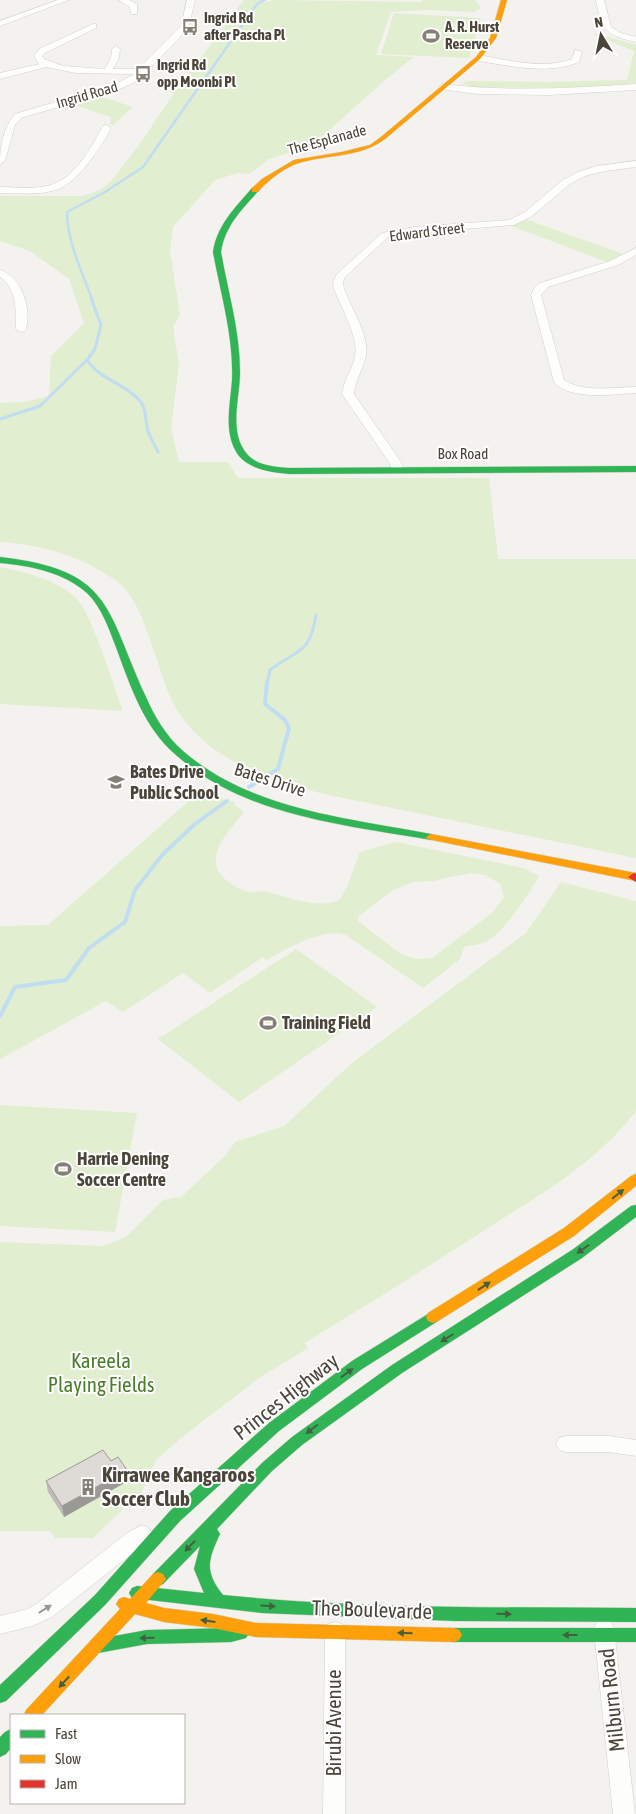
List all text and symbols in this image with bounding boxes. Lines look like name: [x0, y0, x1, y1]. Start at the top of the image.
place label: Ingrid Rd after Pascha Pl: [204, 9, 286, 43]
north arrow: [576, 10, 626, 60]
text: N: [593, 14, 604, 31]
bus stop icon: Ingrid Rd after Pascha Pl: [180, 17, 200, 37]
place label: A. R. Hurst Reserve: [444, 18, 500, 52]
sports icon: A. R. Hurst Reserve: [421, 26, 441, 46]
place label: Ingrid Rd opp Moonbi Pl: [157, 56, 237, 90]
bus stop icon: Ingrid Rd opp Moonbi Pl: [133, 64, 153, 84]
street label: Ingrid Road: [54, 78, 120, 111]
street label: The Esplanade: [286, 121, 368, 158]
street label: Edward Street: [388, 218, 466, 245]
street label: Box Road: [438, 445, 488, 462]
street label: Bates Drive: [232, 758, 309, 801]
place label: Bates Drive Public School: [130, 761, 219, 803]
school or university icon: Bates Drive Public School: [106, 772, 126, 792]
place label: Training Field: [282, 1012, 371, 1033]
sports icon: Training Field: [258, 1013, 278, 1033]
place label: Harrie Dening Soccer Centre: [77, 1148, 169, 1190]
sports icon: Harrie Dening Soccer Centre: [53, 1159, 73, 1179]
one-way arrow: [611, 1189, 624, 1200]
one-way arrow: [576, 1245, 590, 1254]
one-way arrow: [477, 1281, 491, 1291]
one-way arrow: [440, 1333, 453, 1342]
park label: Kareela Playing Fields: [48, 1348, 154, 1396]
street label: Princes Highway: [228, 1348, 343, 1444]
one-way arrow: [340, 1368, 354, 1378]
one-way arrow: [306, 1423, 319, 1434]
place label: Kirrawee Kangaroos Soccer Club: [102, 1462, 255, 1510]
building icon: Kirrawee Kangaroos Soccer Club: [78, 1477, 98, 1497]
one-way arrow: [184, 1540, 196, 1552]
street label: The Boulevarde: [312, 1595, 432, 1623]
one-way arrow: [260, 1602, 276, 1610]
one-way arrow: [39, 1604, 52, 1613]
one-way arrow: [496, 1610, 512, 1618]
one-way arrow: [200, 1616, 216, 1624]
one-way arrow: [397, 1629, 413, 1637]
one-way arrow: [562, 1631, 578, 1639]
one-way arrow: [139, 1634, 155, 1642]
street label: Milburn Road: [594, 1647, 628, 1753]
street label: Birubi Avenue: [321, 1670, 345, 1776]
one-way arrow: [58, 1675, 70, 1687]
legend: [10, 1714, 185, 1804]
text: Fast: [55, 1725, 77, 1742]
text: Slow: [55, 1750, 81, 1767]
text: Jam: [55, 1775, 78, 1792]

